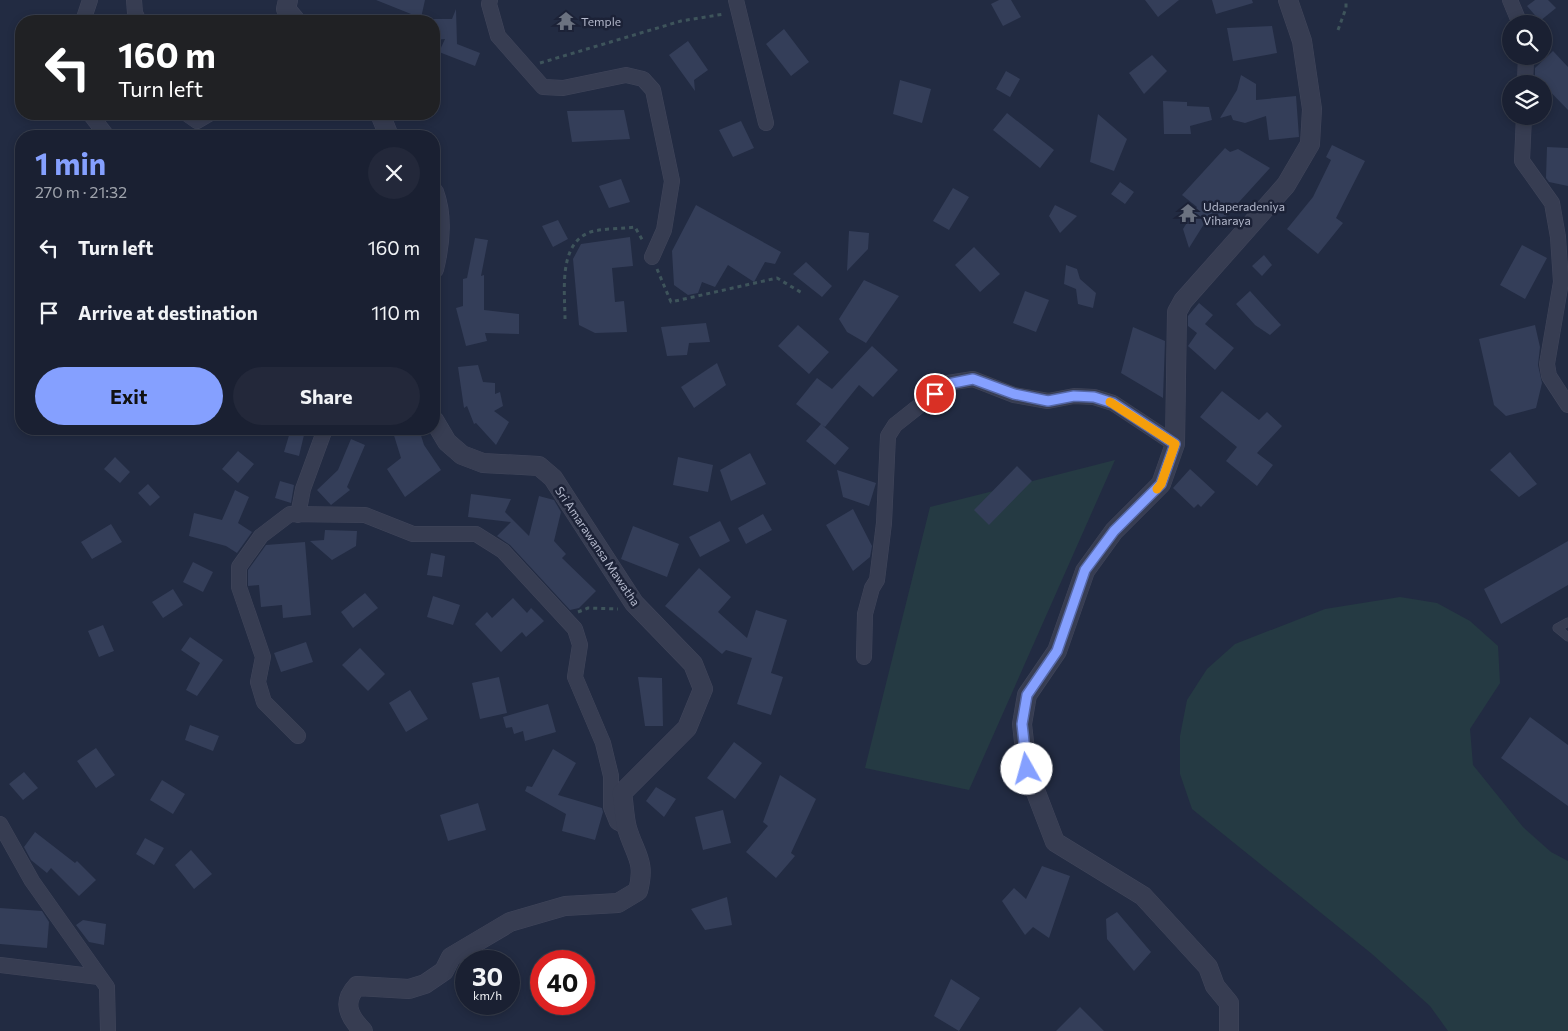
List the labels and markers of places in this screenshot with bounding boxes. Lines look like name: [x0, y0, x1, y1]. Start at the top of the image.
temple icon: Temple: [555, 10, 577, 32]
place label: Temple: [581, 14, 621, 28]
place label: Udaperadeniya Viharaya: [1203, 199, 1285, 227]
temple icon: Udaperadeniya Viharaya: [1177, 202, 1199, 224]
pin: [914, 373, 956, 415]

